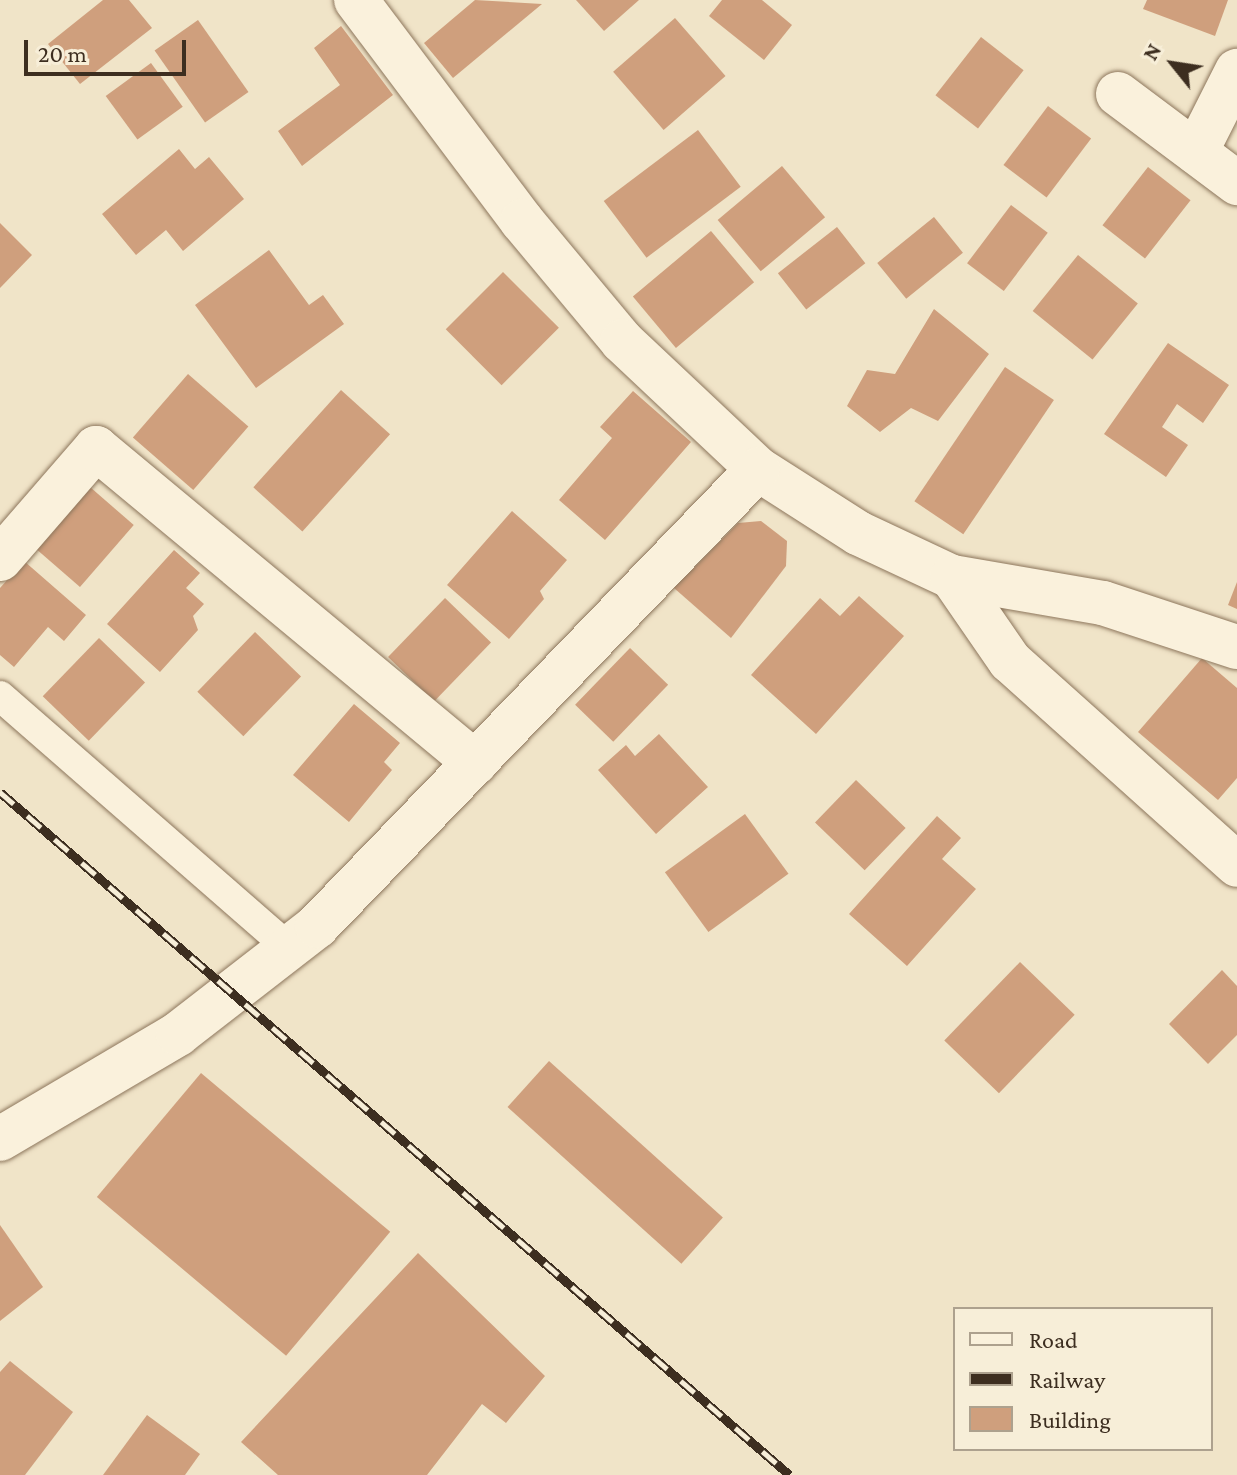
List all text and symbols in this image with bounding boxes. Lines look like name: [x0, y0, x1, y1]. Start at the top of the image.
scale bar: [28, 24, 190, 74]
north arrow: [1133, 24, 1213, 104]
text: N: [1137, 39, 1166, 64]
text: 20 m: [38, 40, 87, 67]
legend: [953, 1307, 1213, 1451]
text: Road: [1029, 1326, 1078, 1353]
text: Railway: [1029, 1366, 1105, 1393]
text: Building: [1029, 1406, 1111, 1433]

